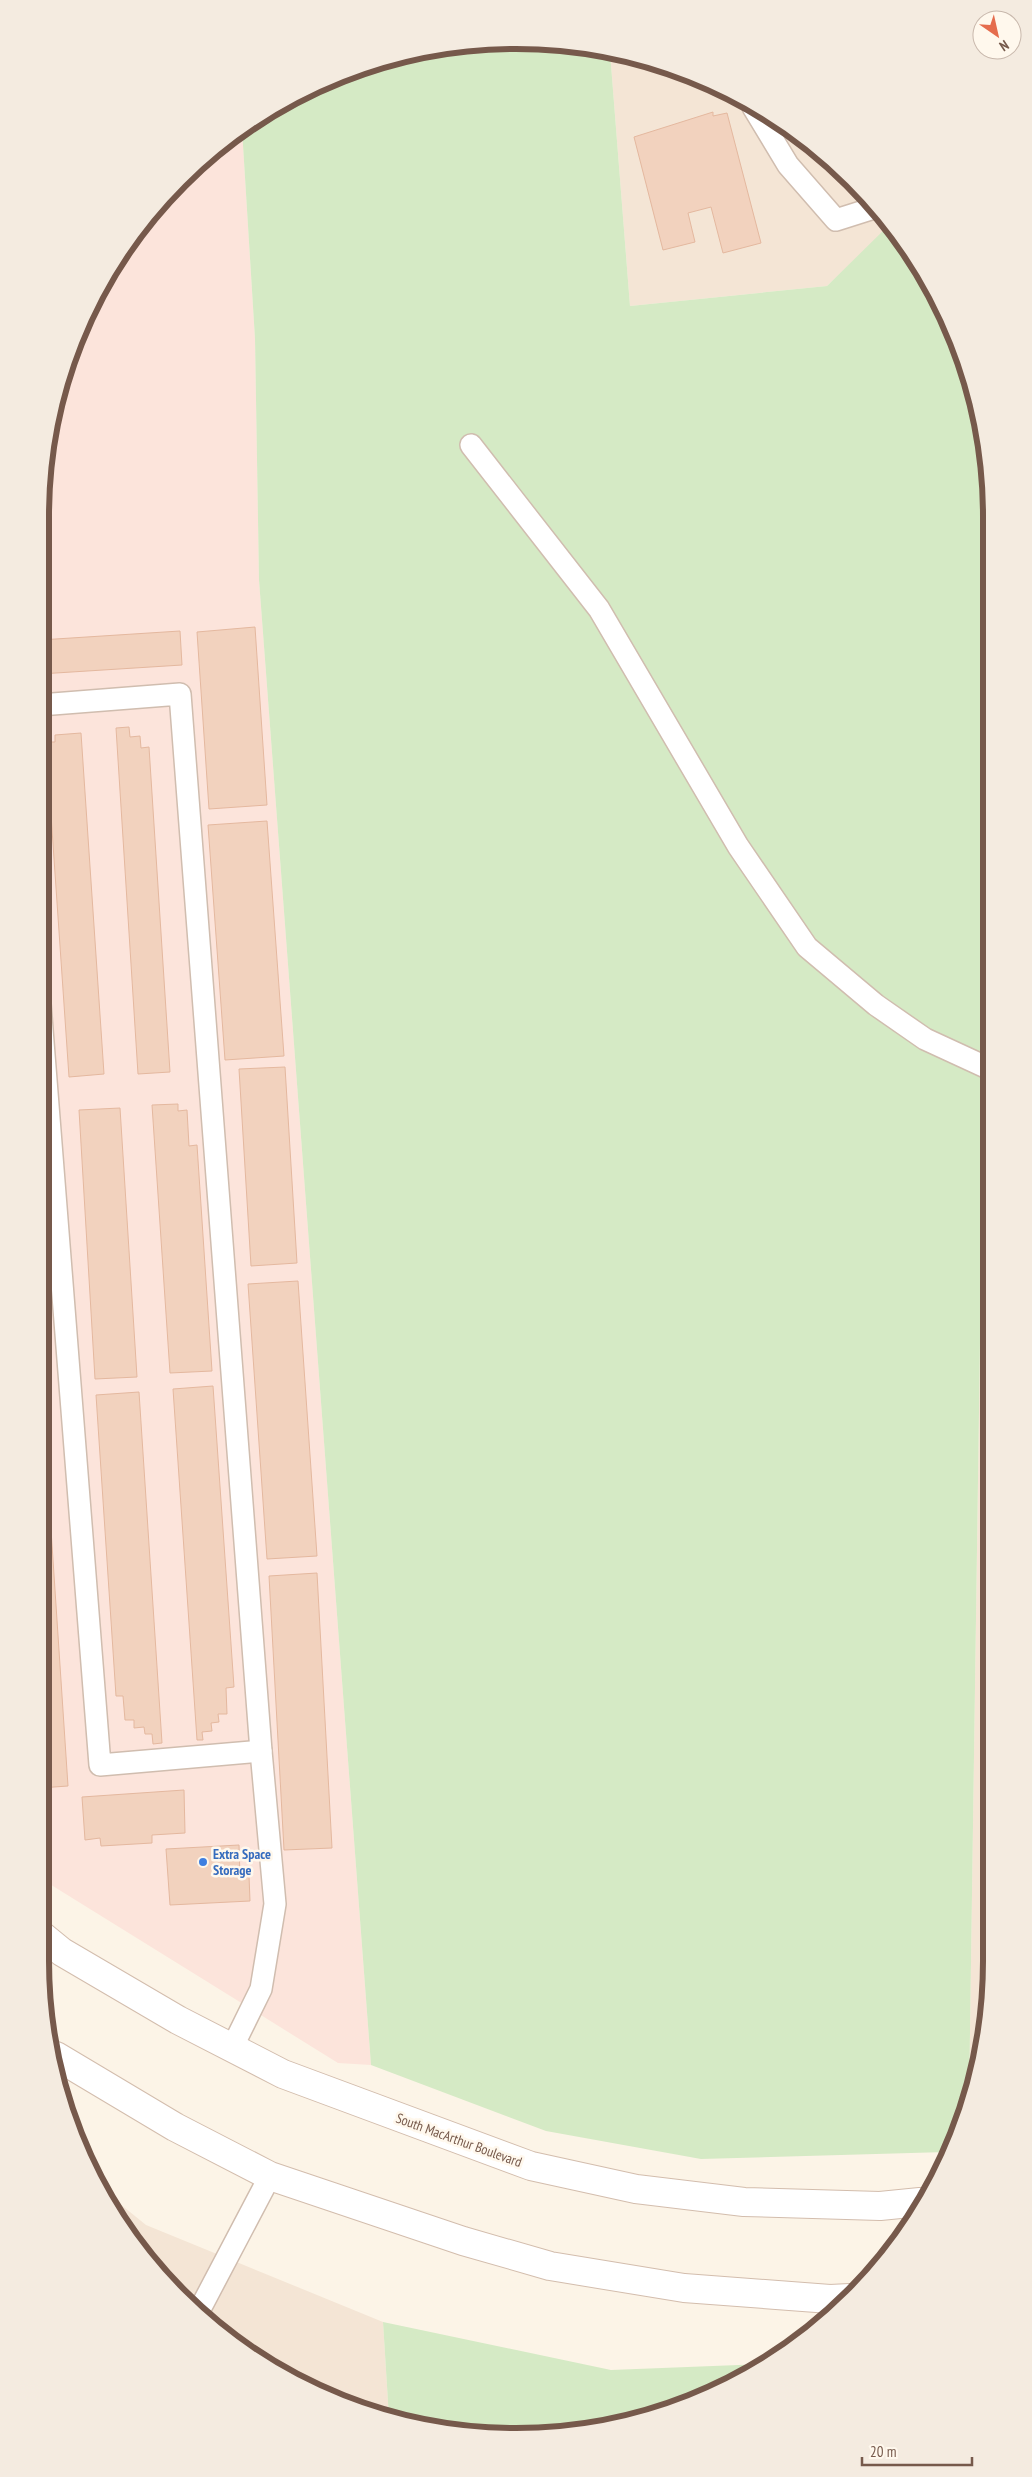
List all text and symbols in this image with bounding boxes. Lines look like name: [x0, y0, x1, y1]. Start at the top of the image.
north arrow: [972, 10, 1022, 60]
text: N: [996, 36, 1012, 55]
place label: Extra Space Storage: [213, 1845, 271, 1879]
marker: Extra Space Storage: [197, 1856, 209, 1868]
street label: South MacArthur Boulevard: [394, 2109, 524, 2171]
scale bar: [862, 2434, 972, 2466]
text: 20 m: [870, 2442, 896, 2461]

